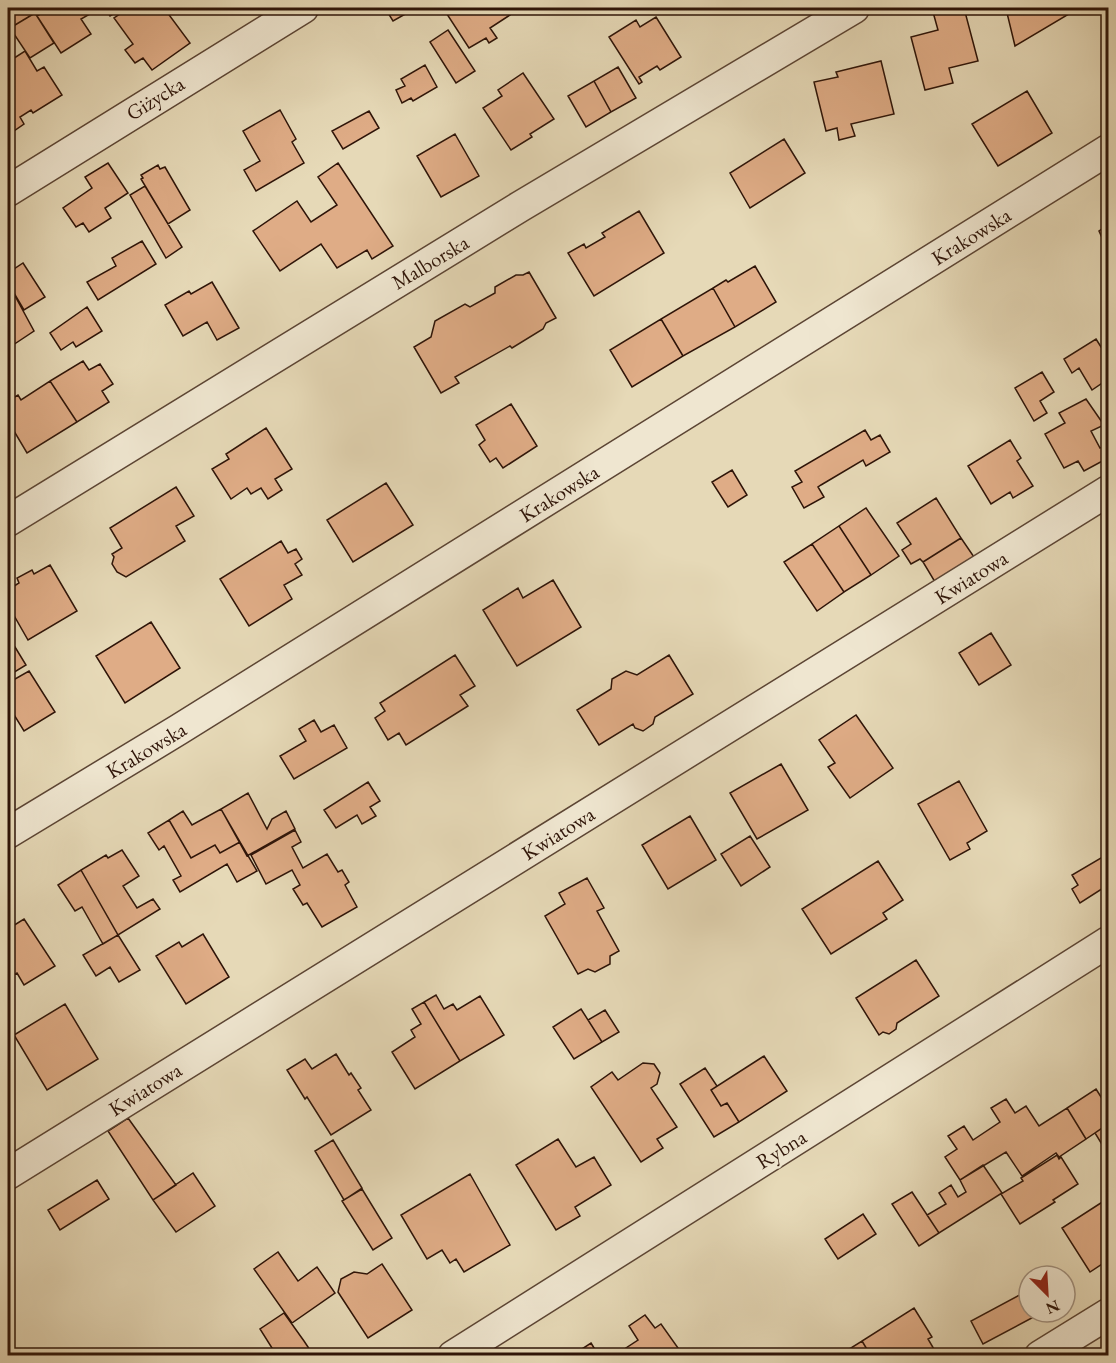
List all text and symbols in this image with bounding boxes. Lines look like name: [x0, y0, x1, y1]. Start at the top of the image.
street label: Giżycka: [121, 69, 190, 126]
street label: Krakowska: [926, 201, 1016, 271]
street label: Malborska: [387, 228, 474, 296]
street label: Krakowska: [514, 458, 604, 528]
street label: Kwiatowa: [929, 544, 1013, 610]
street label: Krakowska: [101, 715, 192, 784]
street label: Kwiatowa: [516, 800, 600, 866]
street label: Kwiatowa: [103, 1056, 187, 1122]
street label: Rybna: [751, 1123, 812, 1175]
north arrow: [1017, 1264, 1077, 1324]
text: N: [1043, 1295, 1063, 1319]

